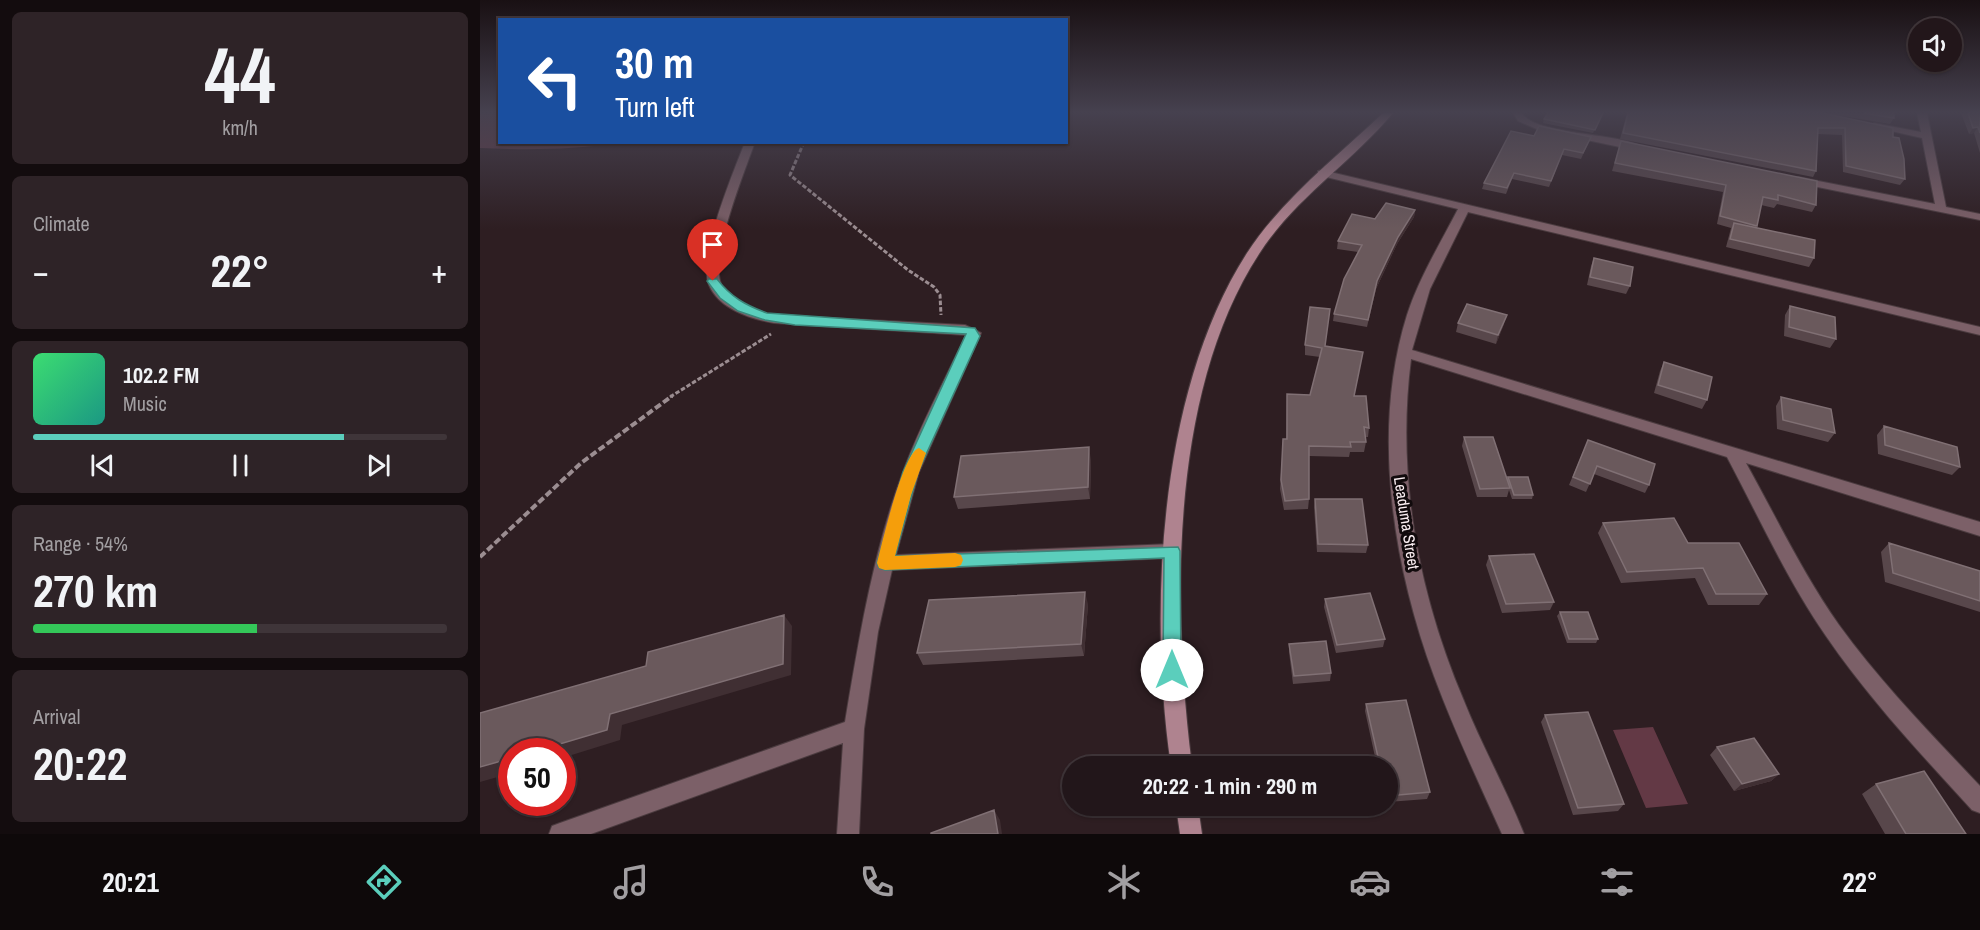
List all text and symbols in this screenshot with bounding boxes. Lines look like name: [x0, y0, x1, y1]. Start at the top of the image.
map controls: [1908, 18, 1962, 72]
button: sound: [1908, 18, 1962, 72]
text: 44: [204, 22, 276, 127]
text: 30 m: [615, 35, 694, 91]
icon: left: [516, 42, 594, 120]
text: Turn left: [615, 89, 694, 125]
text: km/h: [222, 114, 258, 141]
text: Climate: [33, 210, 90, 237]
pin: [687, 219, 738, 281]
icon: arrive: [696, 228, 729, 261]
text: 22°: [210, 240, 270, 301]
text: −: [33, 249, 49, 293]
text: +: [431, 249, 447, 293]
text: 102.2 FM: [123, 360, 199, 390]
text: Music: [123, 390, 167, 417]
icon: previous: [86, 449, 119, 482]
icon: pause: [224, 449, 257, 482]
icon: next: [362, 449, 395, 482]
street label: Leaduma Street: [1389, 475, 1425, 571]
text: Range · 54%: [33, 530, 128, 557]
text: 270 km: [33, 560, 158, 621]
position arrow: [1140, 638, 1204, 702]
text: Arrival: [33, 703, 80, 730]
text: 20:22: [33, 733, 127, 794]
speed limit sign: 50: [498, 738, 576, 816]
text: 20:22 · 1 min · 290 m: [1143, 771, 1317, 801]
icon: directions: [363, 861, 405, 903]
icon: music: [610, 861, 652, 903]
icon: phone: [856, 861, 898, 903]
icon: climate: [1103, 861, 1145, 903]
icon: car: [1349, 861, 1391, 903]
icon: filters: [1596, 861, 1638, 903]
text: 20:21: [102, 864, 159, 900]
text: 22°: [1842, 864, 1878, 900]

